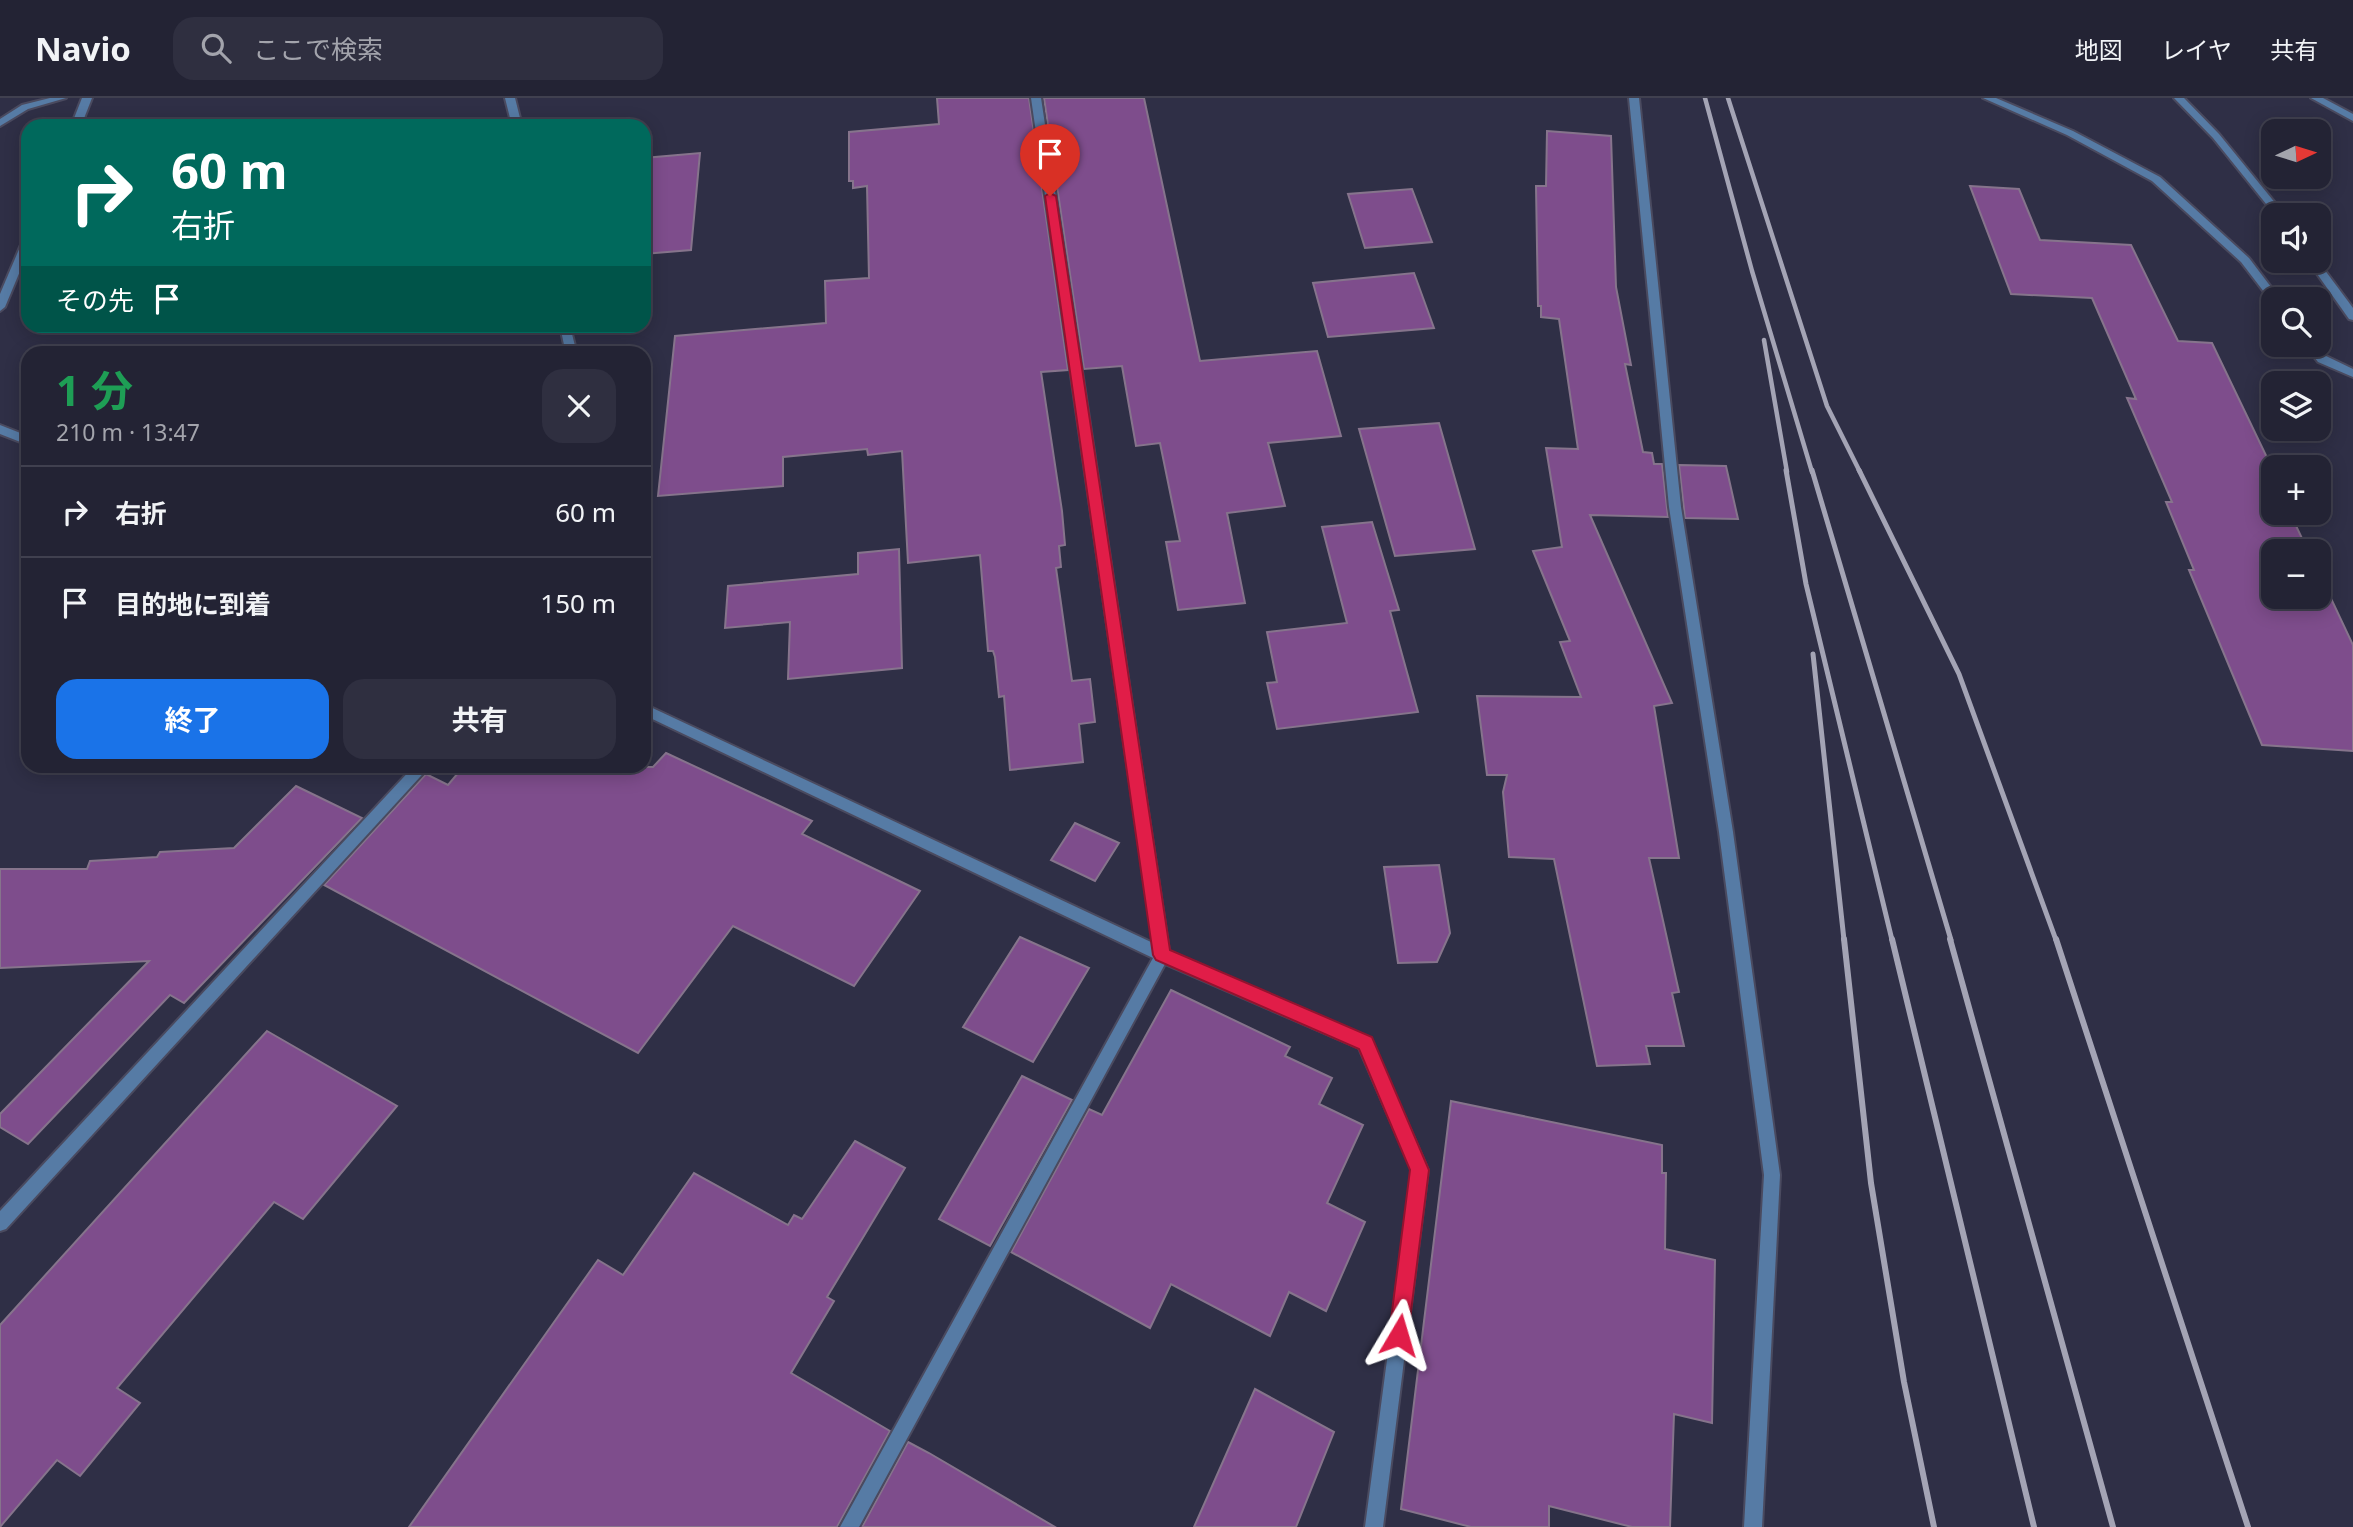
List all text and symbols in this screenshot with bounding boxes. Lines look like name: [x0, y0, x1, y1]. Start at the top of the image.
search box: [173, 17, 663, 80]
text: Navio: [35, 26, 131, 71]
icon: search: [197, 29, 235, 67]
text: ここで検索: [253, 31, 383, 67]
text: 地図: [2075, 33, 2123, 66]
text: レイヤ: [2161, 33, 2232, 66]
text: 共有: [2270, 33, 2318, 66]
north arrow: [2261, 119, 2331, 189]
map controls: [2261, 119, 2331, 609]
pin: [1020, 124, 1080, 196]
icon: arrive: [1031, 135, 1069, 173]
text: 60 m: [171, 137, 288, 203]
icon: right: [56, 147, 147, 238]
text: 右折: [171, 203, 235, 246]
button: sound: [2261, 203, 2331, 273]
icon: arrive: [148, 280, 186, 318]
text: その先: [56, 282, 134, 318]
button: search: [2261, 287, 2331, 357]
text: 1 分: [56, 361, 133, 418]
button: close: [542, 369, 616, 443]
button: layers: [2261, 371, 2331, 441]
text: 210 m · 13:47: [56, 416, 200, 448]
button: +: [2261, 455, 2331, 525]
icon: right: [56, 493, 94, 531]
text: 60 m: [555, 494, 616, 530]
text: 右折: [115, 495, 167, 531]
button: −: [2261, 539, 2331, 609]
icon: arrive: [56, 584, 94, 622]
text: 150 m: [540, 585, 616, 621]
text: 目的地に到着: [115, 586, 271, 622]
button: 終了: [56, 679, 329, 759]
button: 共有: [343, 679, 616, 759]
position arrow: [1362, 1298, 1436, 1372]

